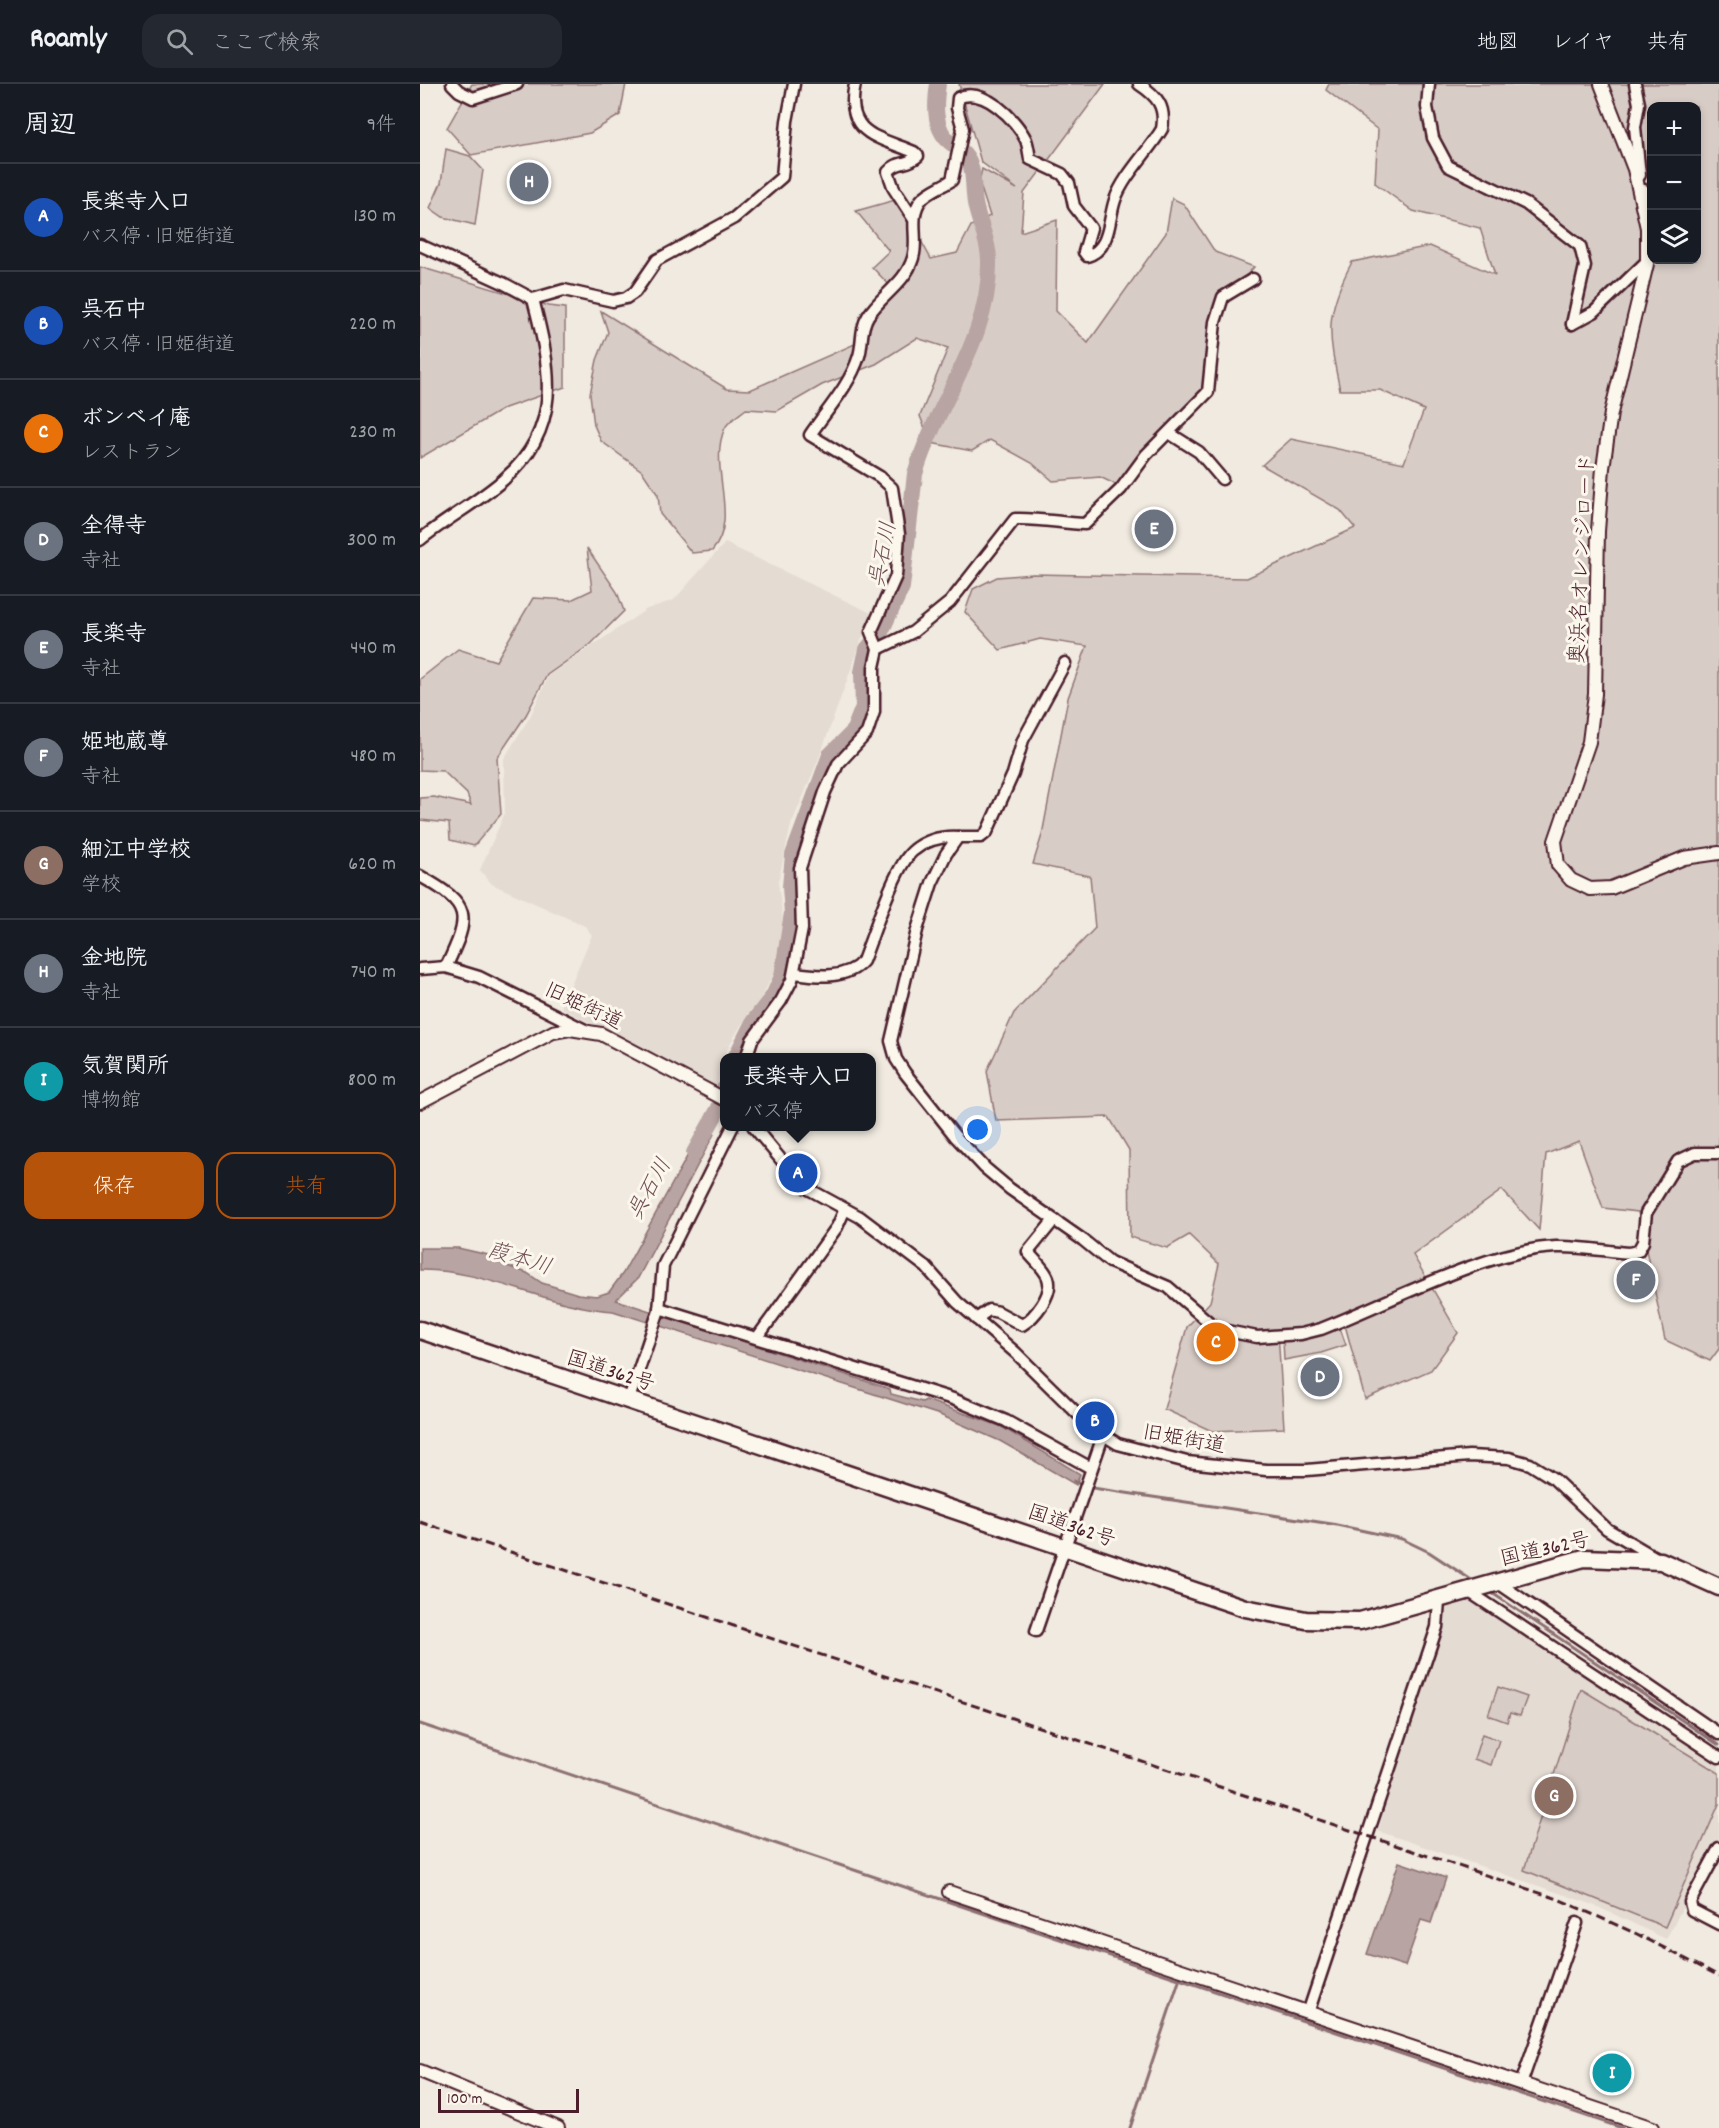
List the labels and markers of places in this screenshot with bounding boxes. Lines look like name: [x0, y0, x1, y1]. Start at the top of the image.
pin: H: [510, 160, 548, 204]
pin: E: [1134, 506, 1174, 552]
pin: A: [778, 1150, 818, 1196]
pin: F: [1616, 1258, 1656, 1302]
pin: C: [1196, 1320, 1236, 1364]
pin: D: [1300, 1354, 1340, 1400]
pin: B: [1076, 1398, 1114, 1444]
pin: G: [1534, 1774, 1574, 1818]
pin: I: [1592, 2050, 1632, 2096]

